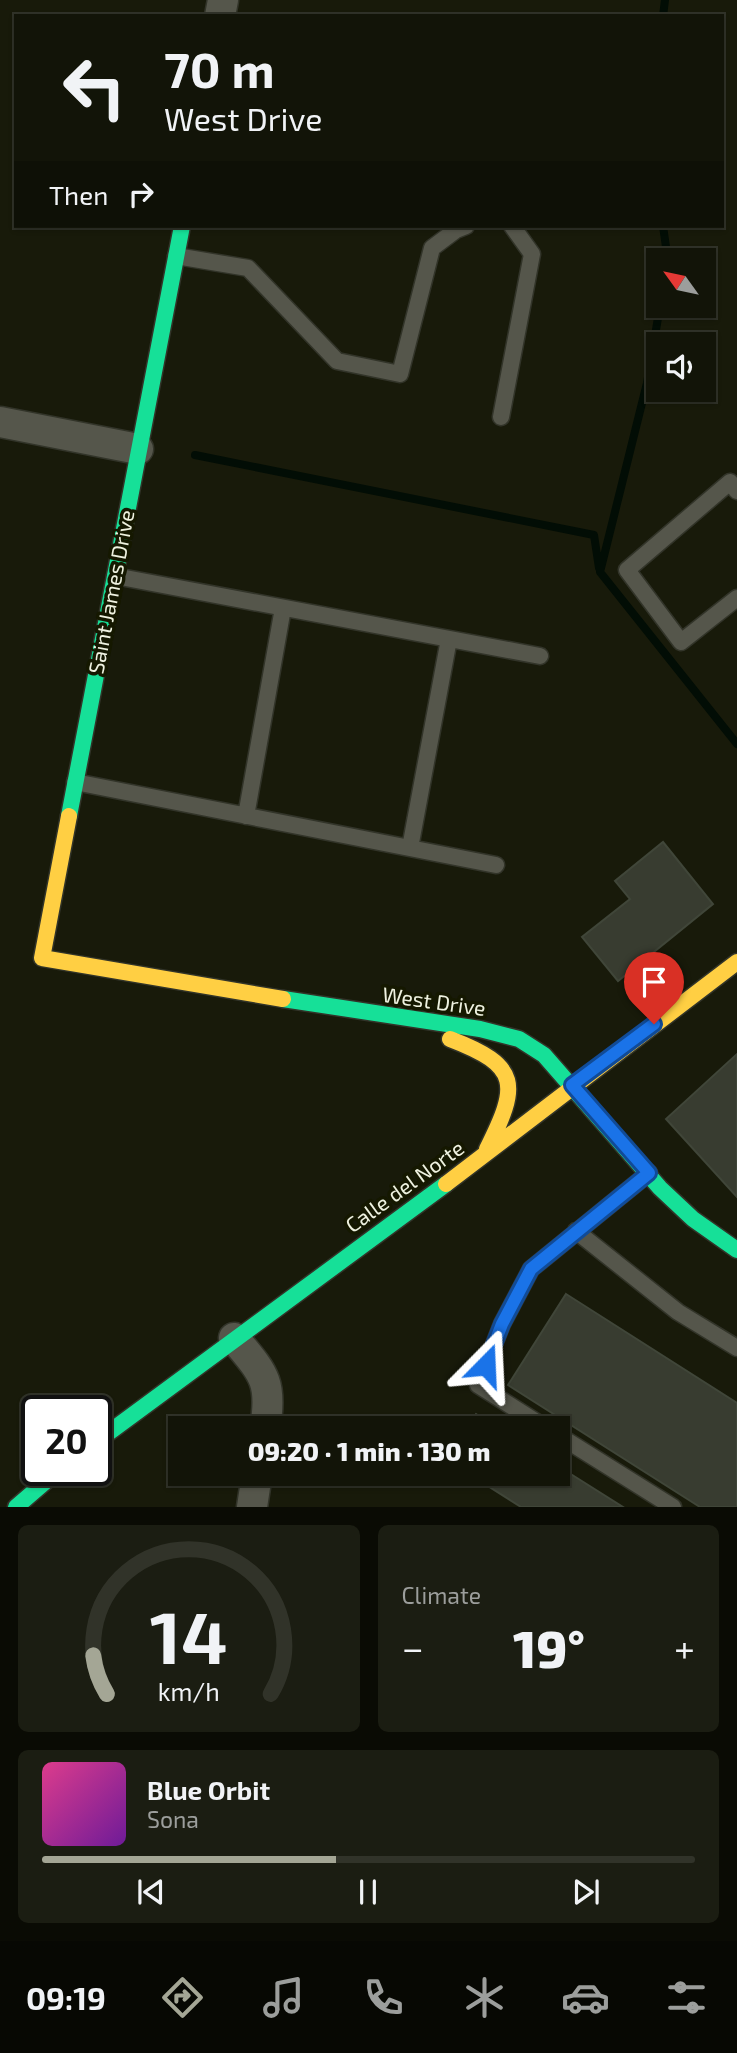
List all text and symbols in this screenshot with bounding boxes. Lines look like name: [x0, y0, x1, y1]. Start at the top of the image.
text: 70 m: [164, 39, 275, 98]
icon: left: [49, 42, 140, 133]
text: West Drive: [164, 99, 323, 137]
icon: right: [122, 175, 160, 213]
text: Then: [49, 179, 108, 210]
north arrow: [646, 248, 716, 318]
map controls: [646, 248, 716, 402]
button: sound: [646, 332, 716, 402]
street label: Saint James Drive: [82, 508, 139, 676]
pin: [624, 952, 684, 1024]
icon: arrive: [635, 963, 673, 1001]
street label: West Drive: [381, 981, 487, 1020]
street label: Calle del Norte: [340, 1135, 468, 1237]
position arrow: [449, 1328, 523, 1402]
speed limit sign: 20: [21, 1395, 112, 1486]
text: 09:20 · 1 min · 130 m: [248, 1435, 490, 1466]
text: Climate: [402, 1581, 481, 1609]
text: 14: [150, 1592, 228, 1680]
text: 19°: [513, 1616, 585, 1678]
text: −: [402, 1624, 424, 1670]
text: +: [674, 1624, 695, 1670]
text: km/h: [158, 1676, 220, 1706]
text: Blue Orbit: [147, 1774, 270, 1805]
text: Sona: [147, 1805, 199, 1833]
icon: previous: [132, 1873, 170, 1911]
icon: pause: [349, 1873, 387, 1911]
icon: next: [567, 1873, 605, 1911]
icon: directions: [158, 1973, 207, 2022]
icon: music: [259, 1973, 308, 2022]
icon: phone: [359, 1973, 408, 2022]
icon: climate: [460, 1973, 509, 2022]
icon: car: [561, 1973, 610, 2022]
icon: filters: [662, 1973, 711, 2022]
text: 09:19: [26, 1978, 106, 2016]

